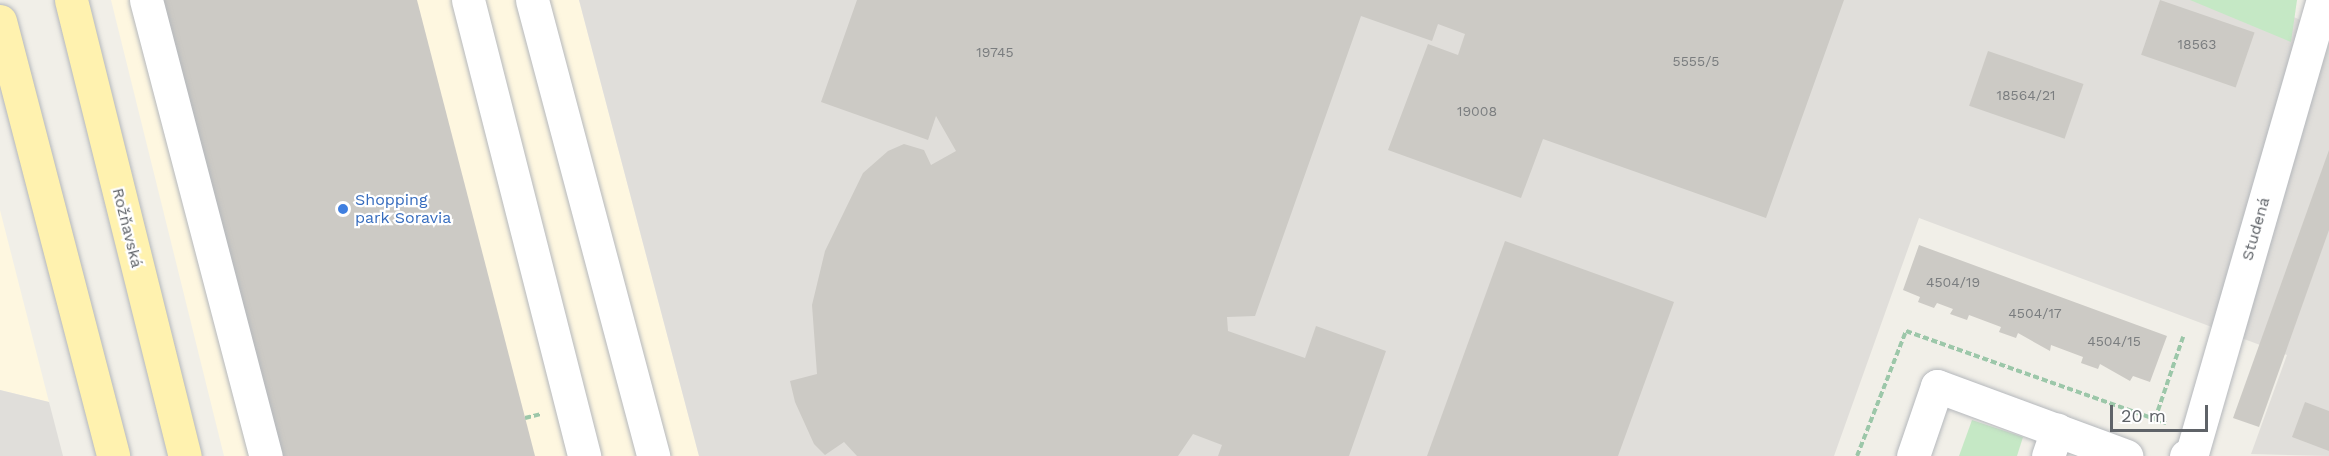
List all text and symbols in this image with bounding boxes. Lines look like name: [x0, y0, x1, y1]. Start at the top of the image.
house number: 18563: [2178, 36, 2216, 52]
house number: 19745: [976, 44, 1014, 60]
house number: 5555/5: [1673, 53, 1719, 69]
house number: 18564/21: [1996, 87, 2056, 103]
house number: 19008: [1457, 103, 1497, 119]
street label: Rožňavská: [108, 186, 146, 270]
place label: Shopping park Soravia: [355, 190, 452, 228]
street label: Studená: [2238, 195, 2274, 263]
marker: Shopping park Soravia: [336, 202, 350, 216]
house number: 4504/19: [1926, 274, 1980, 290]
house number: 4504/17: [2008, 305, 2062, 321]
house number: 4504/15: [2087, 333, 2141, 349]
scale bar: [2113, 393, 2210, 431]
text: 20 m: [2121, 405, 2166, 426]

